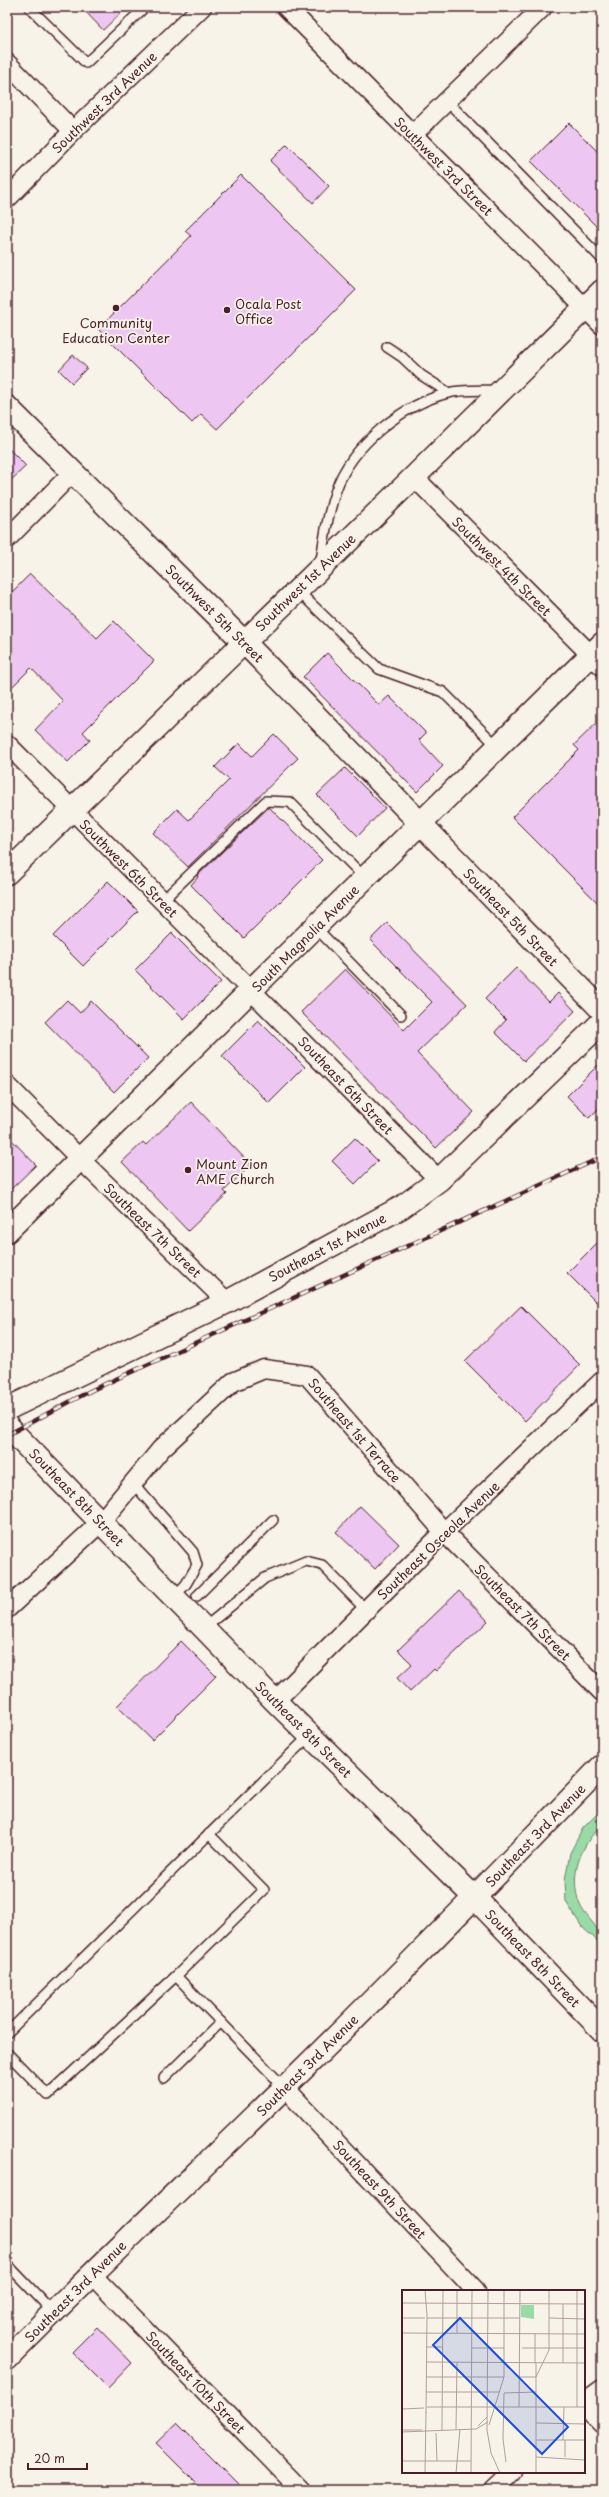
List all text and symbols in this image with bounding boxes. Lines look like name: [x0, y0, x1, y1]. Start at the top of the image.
street label: Southwest 3rd Avenue: [47, 47, 161, 157]
street label: Southwest 3rd Street: [390, 112, 498, 220]
place label: Ocala Post Office: [235, 294, 301, 328]
marker: Community Education Center: [111, 303, 121, 313]
marker: Ocala Post Office: [222, 305, 232, 315]
place label: Community Education Center: [62, 313, 171, 347]
street label: Southwest 4th Street: [448, 512, 556, 620]
street label: Southwest 1st Avenue: [251, 529, 359, 635]
street label: Southwest 5th Street: [162, 560, 268, 666]
street label: Southwest 6th Street: [76, 815, 182, 921]
street label: Southeast 5th Street: [459, 864, 563, 970]
street label: South Magnolia Avenue: [247, 880, 363, 996]
street label: Southeast 6th Street: [294, 1032, 398, 1138]
place label: Mount Zion AME Church: [196, 1154, 275, 1188]
marker: Mount Zion AME Church: [183, 1165, 193, 1175]
street label: Southeast 7th Street: [100, 1178, 206, 1282]
street label: Southeast 1st Avenue: [265, 1208, 389, 1286]
street label: Southeast 1st Terrace: [304, 1374, 406, 1486]
street label: Southeast 8th Street: [25, 1444, 129, 1550]
street label: Southeast Osceola Avenue: [373, 1476, 503, 1604]
street label: Southeast 7th Street: [471, 1560, 575, 1664]
street label: Southeast 8th Street: [252, 1677, 356, 1781]
street label: Southeast 3rd Avenue: [481, 1779, 589, 1891]
street label: Southeast 8th Street: [481, 1905, 585, 2011]
street label: Southeast 3rd Avenue: [252, 2010, 362, 2120]
street label: Southeast 9th Street: [329, 2135, 431, 2243]
street label: Southeast 3rd Avenue: [20, 2236, 130, 2346]
inset map: [402, 2290, 585, 2473]
street label: Southeast 10th Street: [142, 2327, 250, 2437]
scale bar: [28, 2445, 87, 2471]
text: 20 m: [34, 2449, 65, 2467]

